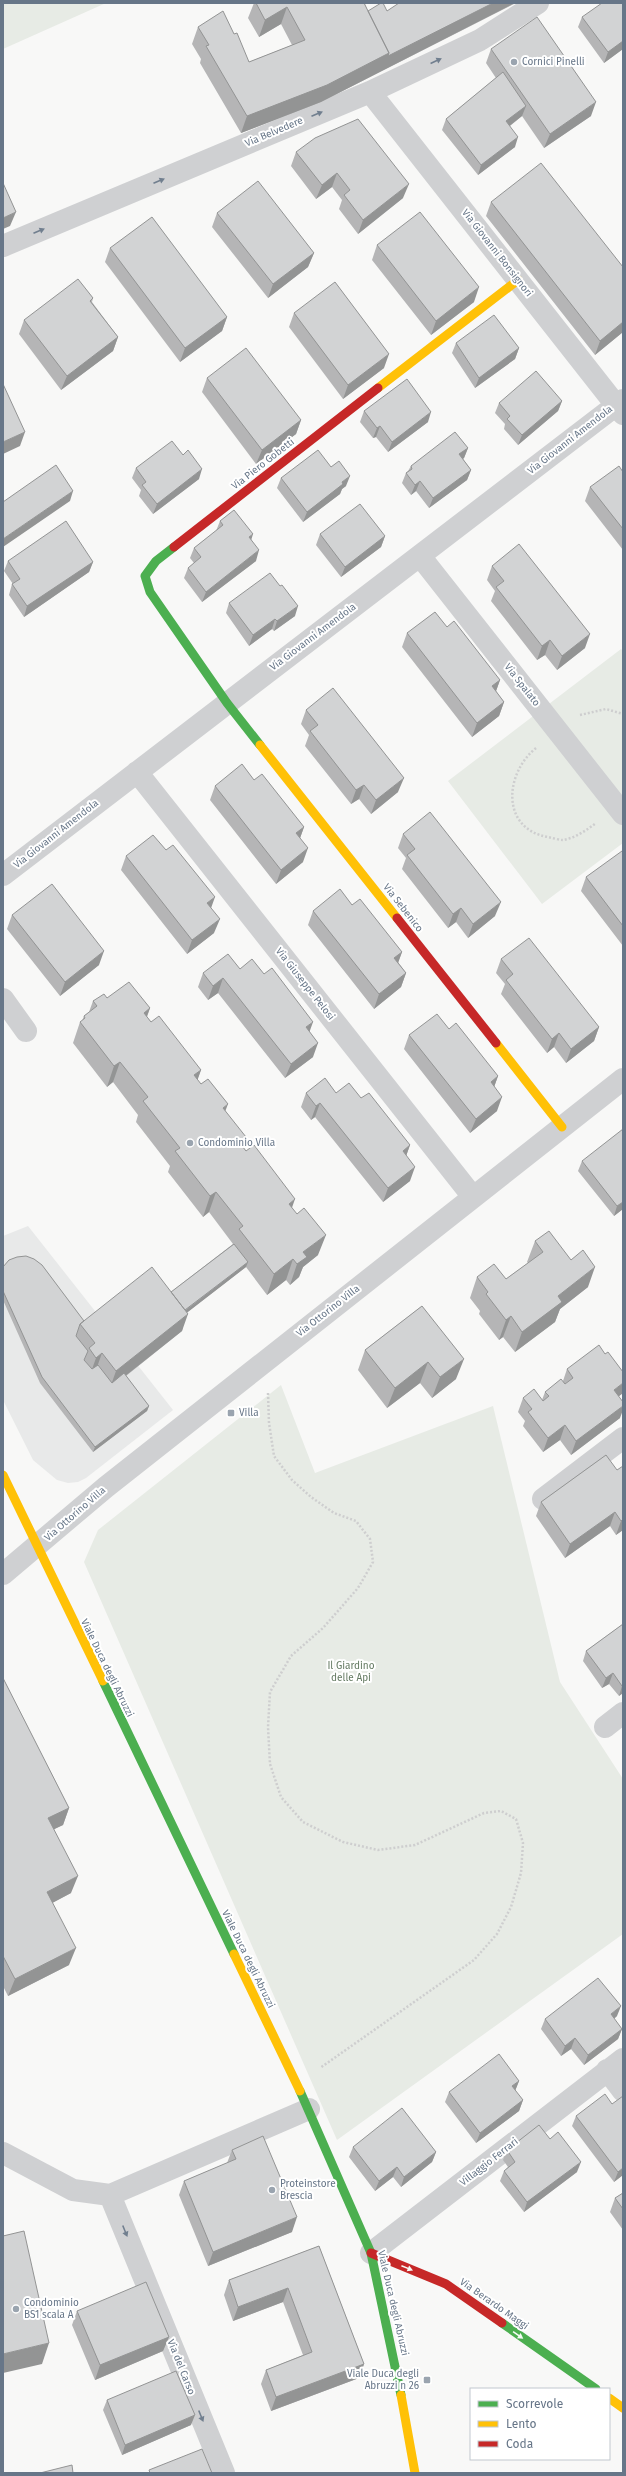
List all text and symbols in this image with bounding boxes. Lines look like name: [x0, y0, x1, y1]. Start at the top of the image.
place label: Cornici Pinelli: [522, 56, 585, 68]
marker: Cornici Pinelli: [509, 57, 519, 67]
one-way arrow: [430, 58, 441, 64]
one-way arrow: [312, 111, 323, 117]
street label: Via Belvedere: [243, 114, 305, 150]
one-way arrow: [153, 178, 164, 184]
street label: Via Giovanni Bonsignori: [459, 207, 535, 299]
one-way arrow: [33, 228, 45, 234]
street label: Via Giovanni Amendola: [525, 403, 615, 477]
street label: Via Piero Gobetti: [229, 436, 297, 492]
street label: Via Giovanni Amendola: [268, 601, 358, 673]
street label: Via Spalato: [502, 661, 542, 709]
street label: Via Giovanni Amendola: [11, 797, 101, 871]
street label: Via Sebenico: [380, 882, 426, 935]
street label: Via Giuseppe Pelosi: [273, 945, 337, 1023]
place label: Condominio Villa: [198, 1137, 275, 1149]
marker: Condominio Villa: [185, 1138, 195, 1148]
street label: Via Ottorino Villa: [294, 1283, 362, 1339]
place label: Villa: [239, 1407, 259, 1419]
marker: Villa: [226, 1408, 236, 1418]
street label: Via Ottorino Villa: [42, 1484, 108, 1544]
street label: Viale Duca degli Abruzzi: [78, 1617, 136, 1719]
park label: Il Giardino delle Api: [327, 1660, 375, 1684]
street label: Viale Duca degli Abruzzi: [219, 1908, 277, 2010]
street label: Villaggio Ferrari: [457, 2135, 521, 2189]
place label: Proteinstore Brescia: [280, 2178, 336, 2202]
marker: Proteinstore Brescia: [267, 2185, 277, 2195]
one-way arrow: [123, 2225, 129, 2237]
street label: Viale Duca degli Abruzzi: [375, 2249, 411, 2357]
one-way arrow: [402, 2266, 414, 2272]
street label: Via Berardo Maggi: [457, 2276, 531, 2332]
place label: Condominio BS1 scala A: [24, 2297, 79, 2321]
marker: Condominio BS1 scala A: [11, 2304, 21, 2314]
one-way arrow: [513, 2331, 523, 2339]
street label: Via del Carso: [164, 2338, 198, 2397]
place label: Viale Duca degli Abruzzi n 26: [347, 2368, 419, 2392]
marker: Viale Duca degli Abruzzi n 26: [422, 2375, 432, 2385]
legend: [470, 2388, 610, 2460]
text: Scorrevole: [506, 2397, 563, 2411]
one-way arrow: [198, 2410, 204, 2422]
text: Lento: [506, 2417, 536, 2431]
text: Coda: [506, 2437, 533, 2451]

